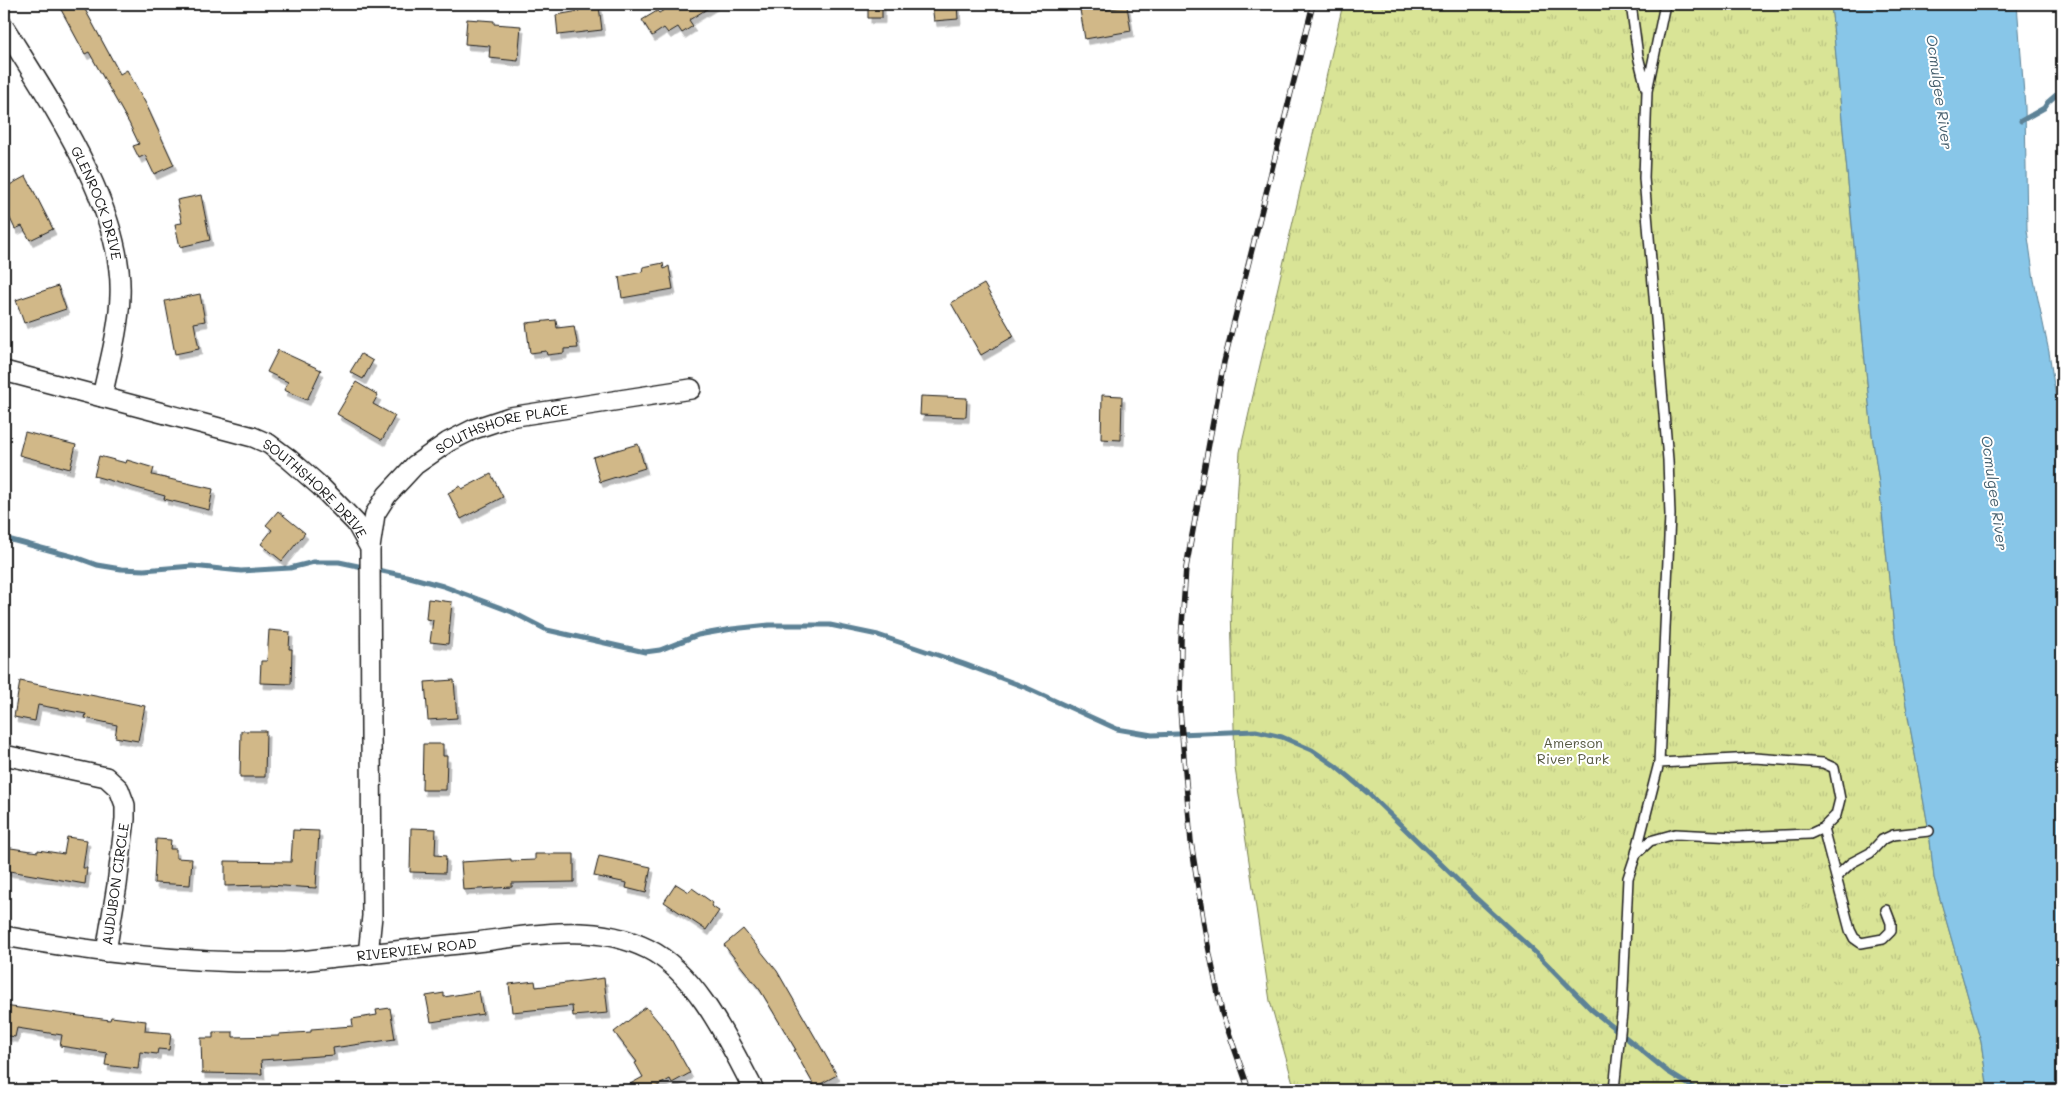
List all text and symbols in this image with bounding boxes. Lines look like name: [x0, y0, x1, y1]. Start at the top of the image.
water label: Ocmulgee River: [1922, 33, 1958, 151]
street label: GLENROCK DRIVE: [67, 142, 127, 261]
street label: SOUTHSHORE PLACE: [431, 399, 569, 458]
street label: SOUTHSHORE DRIVE: [260, 433, 372, 541]
water label: Ocmulgee River: [1977, 434, 2013, 552]
park label: Amerson River Park: [1537, 733, 1609, 768]
street label: AUDUBON CIRCLE: [97, 822, 133, 946]
street label: RIVERVIEW ROAD: [356, 932, 478, 964]

